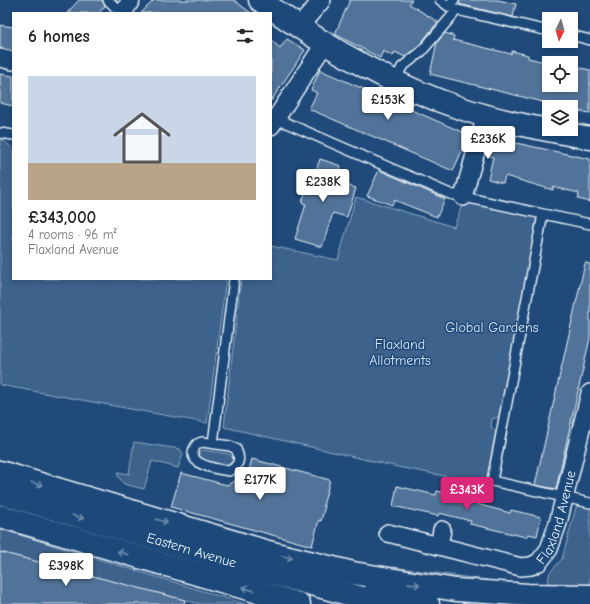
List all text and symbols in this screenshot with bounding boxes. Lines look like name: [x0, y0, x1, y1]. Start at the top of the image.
north arrow: [542, 12, 578, 48]
map controls: [542, 12, 578, 136]
icon: filters: [234, 25, 256, 47]
text: 6 homes: [28, 27, 90, 46]
button: locate: [542, 56, 578, 92]
pin: £153K: [360, 87, 416, 121]
text: £153K: [371, 92, 405, 107]
button: layers: [542, 100, 578, 136]
icon: home: [106, 102, 178, 174]
pin: £236K: [460, 126, 516, 160]
text: £236K: [470, 131, 506, 146]
pin: £238K: [295, 169, 351, 203]
text: £238K: [305, 174, 341, 189]
text: £343,000: [28, 208, 96, 227]
text: 4 rooms · 96 m²: [28, 227, 117, 242]
text: Flaxland Avenue: [28, 242, 119, 257]
park label: Global Gardens: [445, 319, 539, 336]
park label: Flaxland Allotments: [369, 336, 431, 369]
pin: £177K: [232, 467, 288, 501]
street label: Flaxland Avenue: [533, 469, 580, 568]
text: £177K: [244, 472, 276, 487]
pin: £343K: [439, 477, 495, 511]
one-way arrow: [31, 480, 43, 488]
text: £343K: [450, 482, 484, 497]
one-way arrow: [71, 514, 84, 521]
one-way arrow: [155, 518, 168, 526]
street label: Eastern Avenue: [145, 529, 239, 572]
one-way arrow: [117, 549, 130, 556]
pin: £398K: [38, 553, 94, 587]
one-way arrow: [280, 554, 293, 561]
text: £398K: [48, 558, 84, 573]
one-way arrow: [407, 580, 420, 588]
one-way arrow: [242, 585, 255, 593]

